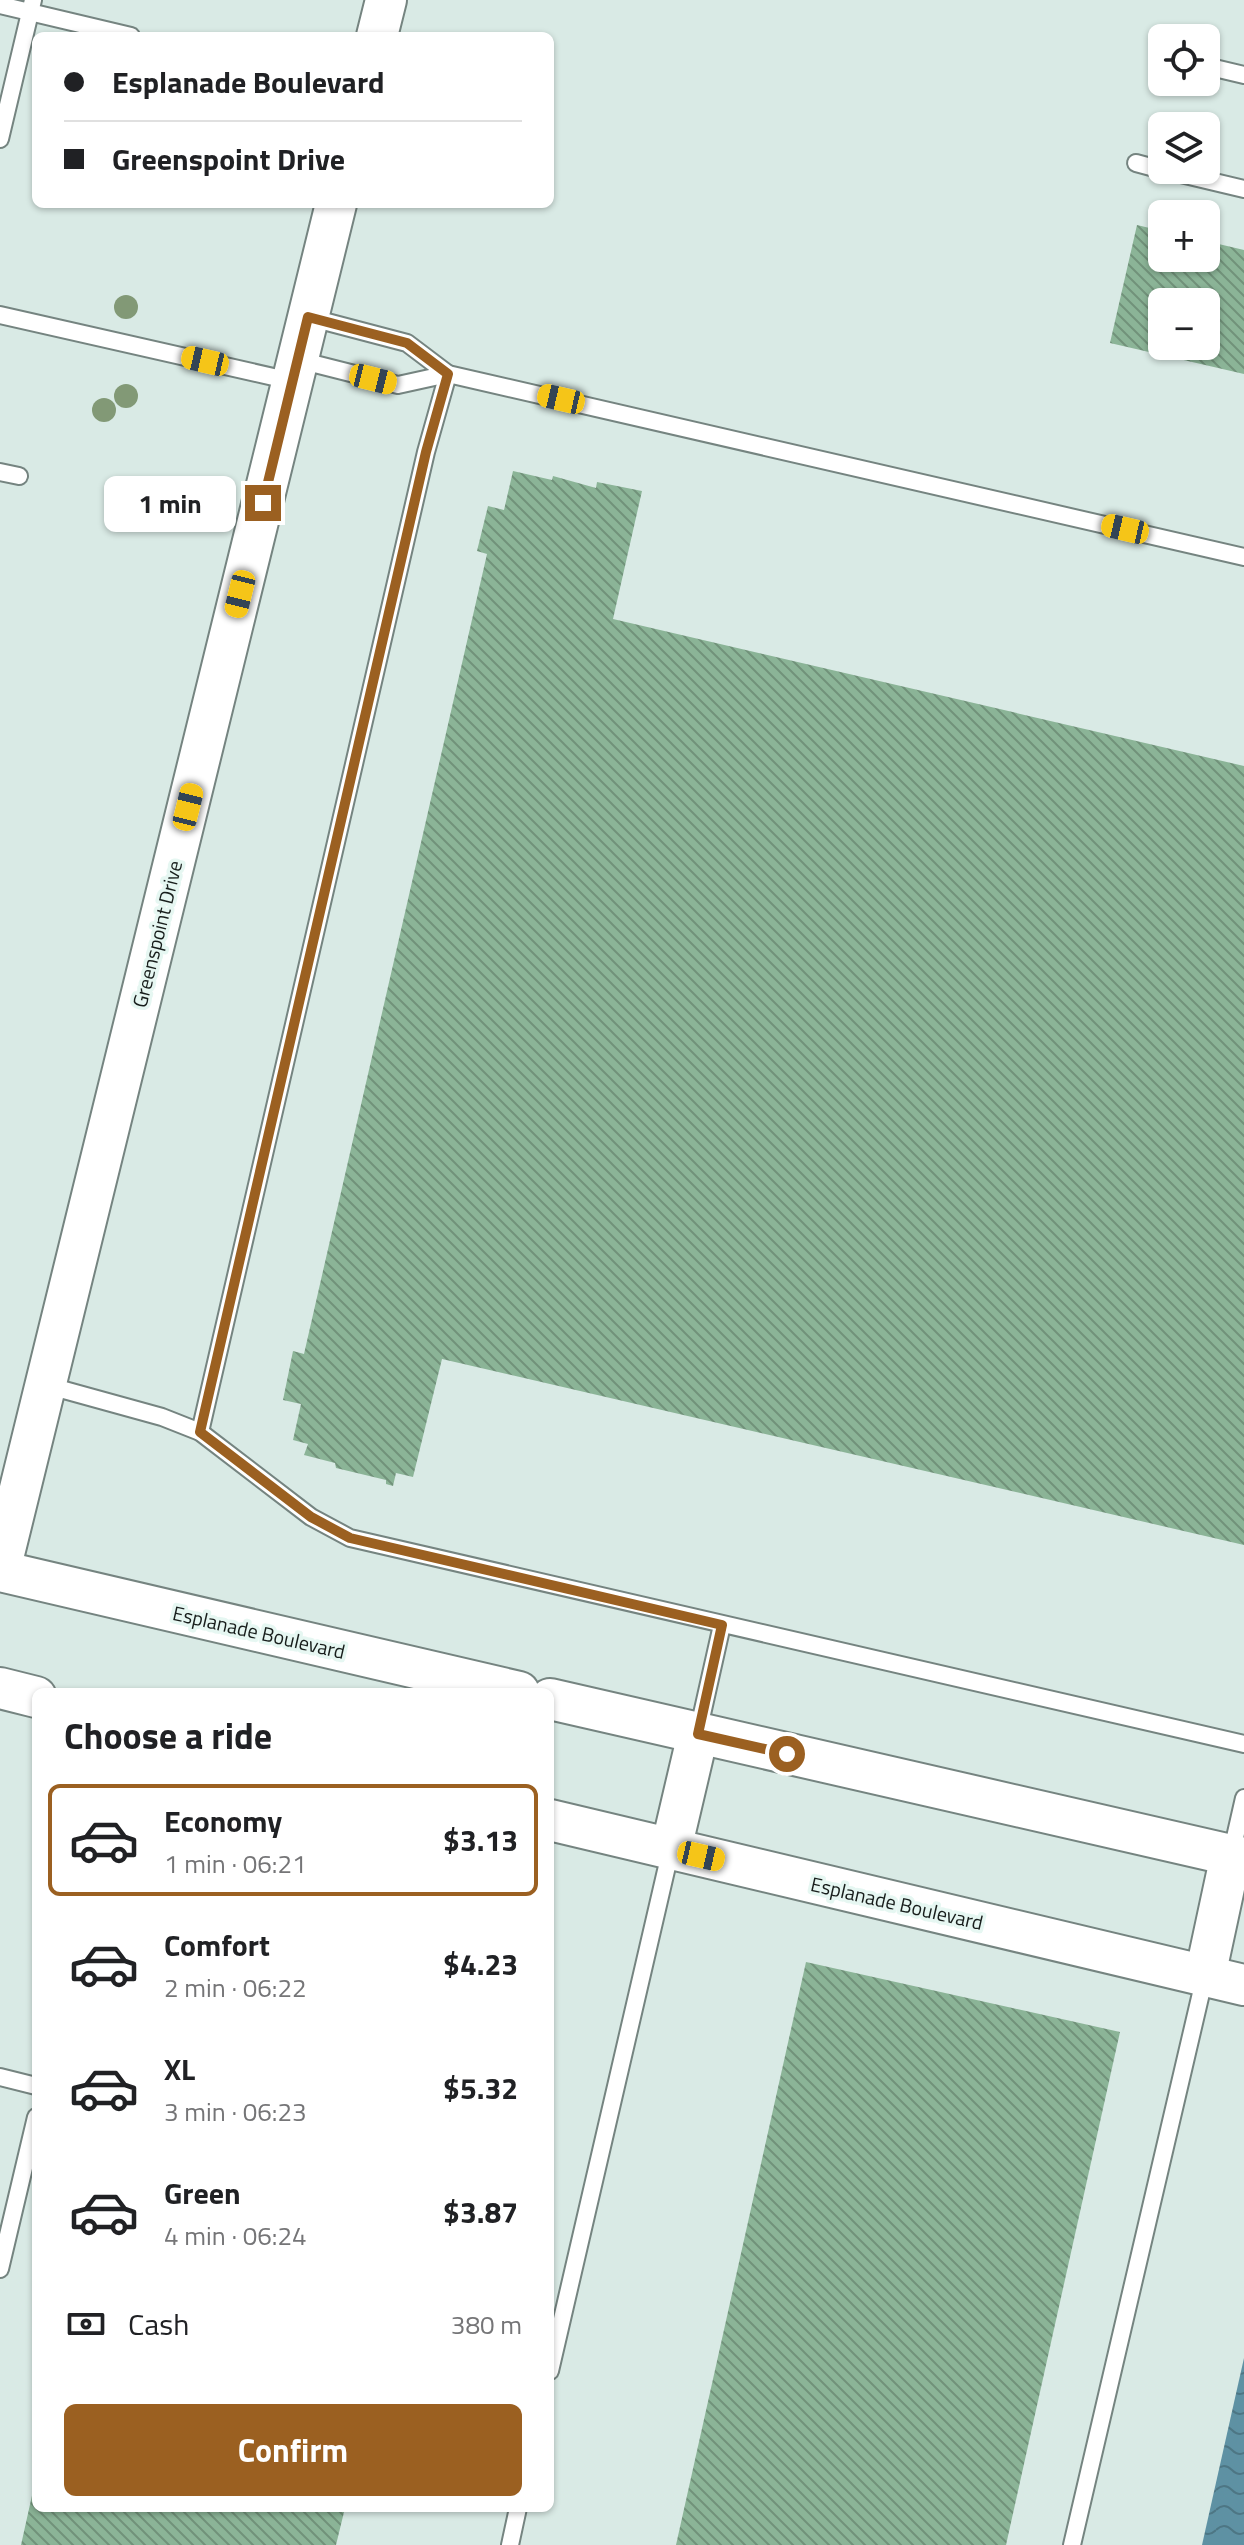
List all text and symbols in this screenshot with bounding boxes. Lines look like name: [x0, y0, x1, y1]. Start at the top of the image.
map controls: [1148, 24, 1220, 360]
button: locate: [1148, 24, 1220, 96]
text: Esplanade Boulevard: [112, 59, 385, 105]
button: layers: [1148, 112, 1220, 184]
text: Greenspoint Drive: [112, 136, 345, 182]
button: +: [1148, 200, 1220, 272]
button: −: [1148, 288, 1220, 360]
car: [179, 344, 231, 378]
car: [347, 362, 399, 396]
car: [535, 382, 587, 416]
callout: 1 min: [103, 475, 235, 531]
text: 1 min: [138, 484, 202, 523]
route end: [245, 485, 281, 521]
car: [1099, 512, 1151, 546]
car: [223, 568, 257, 620]
car: [171, 781, 205, 833]
street label: Greenspoint Drive: [124, 857, 190, 1011]
street label: Esplanade Boulevard: [170, 1597, 348, 1667]
text: Choose a ride: [64, 1708, 272, 1763]
route start: [769, 1736, 805, 1772]
text: Economy: [164, 1798, 282, 1844]
icon: car: [68, 1804, 140, 1876]
text: $3.13: [443, 1817, 518, 1863]
car: [675, 1839, 727, 1873]
text: 1 min · 06:21: [164, 1844, 307, 1883]
street label: Esplanade Boulevard: [808, 1868, 986, 1938]
text: Comfort: [164, 1922, 270, 1968]
icon: car: [68, 1928, 140, 2000]
text: $4.23: [443, 1941, 518, 1987]
text: 2 min · 06:22: [164, 1968, 307, 2007]
text: XL: [164, 2046, 195, 2092]
icon: car: [68, 2052, 140, 2124]
text: $5.32: [443, 2065, 518, 2111]
text: 3 min · 06:23: [164, 2092, 307, 2131]
text: Green: [164, 2170, 241, 2216]
icon: car: [68, 2176, 140, 2248]
text: $3.87: [443, 2189, 518, 2235]
text: 4 min · 06:24: [164, 2216, 307, 2255]
text: Cash: [128, 2301, 189, 2347]
icon: cash: [64, 2302, 108, 2346]
text: 380 m: [451, 2305, 522, 2344]
button: Confirm: [64, 2404, 522, 2496]

